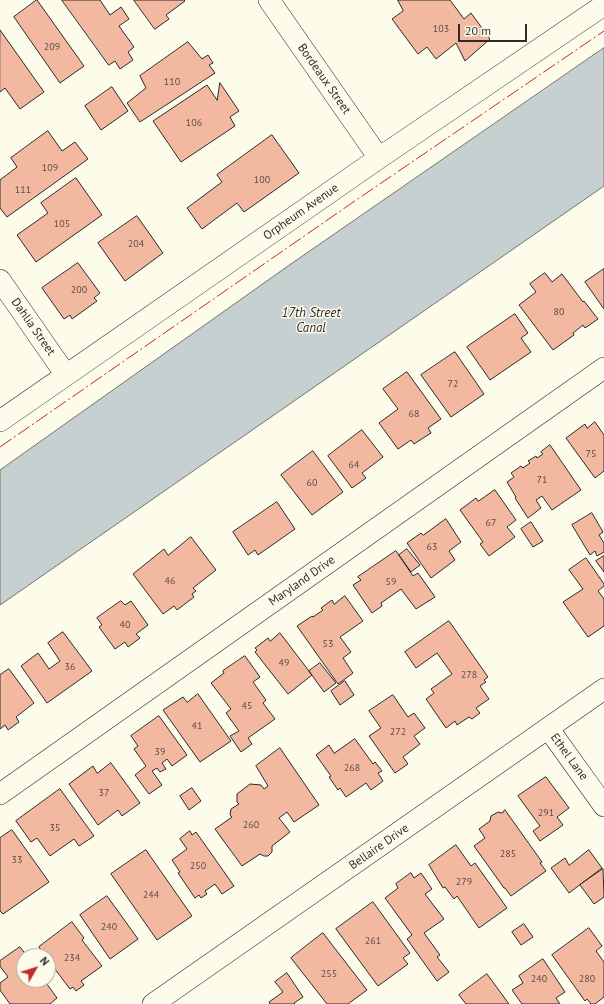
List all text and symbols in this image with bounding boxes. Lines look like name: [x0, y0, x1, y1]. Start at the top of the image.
scale bar: [460, 16, 529, 42]
house number: 103: [433, 23, 449, 35]
text: 20 m: [465, 23, 491, 38]
house number: 209: [44, 41, 60, 53]
street label: Bordeaux Street: [294, 41, 354, 117]
house number: 110: [164, 76, 180, 88]
house number: 106: [186, 117, 202, 129]
house number: 109: [42, 162, 58, 174]
house number: 100: [254, 174, 270, 186]
street label: Orpheum Avenue: [261, 181, 341, 243]
house number: 111: [15, 184, 31, 196]
house number: 105: [54, 218, 70, 230]
house number: 204: [128, 238, 144, 250]
house number: 200: [71, 284, 87, 296]
street label: Dahlia Street: [8, 295, 58, 359]
water label: 17th Street Canal: [282, 305, 340, 336]
house number: 80: [554, 306, 564, 318]
house number: 72: [448, 378, 458, 390]
house number: 68: [409, 408, 419, 420]
house number: 75: [586, 448, 596, 460]
house number: 64: [349, 459, 359, 471]
house number: 71: [537, 474, 547, 486]
house number: 60: [307, 477, 317, 489]
house number: 67: [486, 517, 496, 529]
house number: 63: [427, 541, 437, 553]
street label: Maryland Drive: [266, 553, 338, 609]
house number: 46: [165, 575, 175, 587]
house number: 59: [386, 576, 396, 588]
house number: 40: [120, 619, 130, 631]
house number: 53: [323, 638, 333, 650]
house number: 49: [279, 657, 289, 669]
house number: 36: [65, 661, 75, 673]
house number: 278: [461, 669, 477, 681]
house number: 45: [242, 700, 252, 712]
house number: 41: [192, 720, 202, 732]
house number: 272: [390, 726, 406, 738]
street label: Ethel Lane: [547, 731, 591, 783]
house number: 39: [155, 746, 165, 758]
house number: 268: [344, 762, 360, 774]
house number: 37: [99, 787, 109, 799]
house number: 291: [538, 807, 554, 819]
house number: 260: [243, 819, 259, 831]
street label: Bellaire Drive: [346, 821, 412, 873]
house number: 35: [50, 822, 60, 834]
house number: 285: [500, 848, 516, 860]
house number: 33: [12, 854, 22, 866]
house number: 250: [190, 860, 206, 872]
house number: 279: [456, 876, 472, 888]
house number: 244: [143, 889, 159, 901]
house number: 240: [101, 921, 117, 933]
house number: 261: [365, 935, 381, 947]
north arrow: [16, 948, 56, 988]
house number: 234: [64, 952, 80, 964]
text: N: [37, 954, 52, 968]
house number: 255: [321, 968, 337, 980]
house number: 240: [531, 973, 547, 985]
house number: 280: [579, 973, 595, 985]

